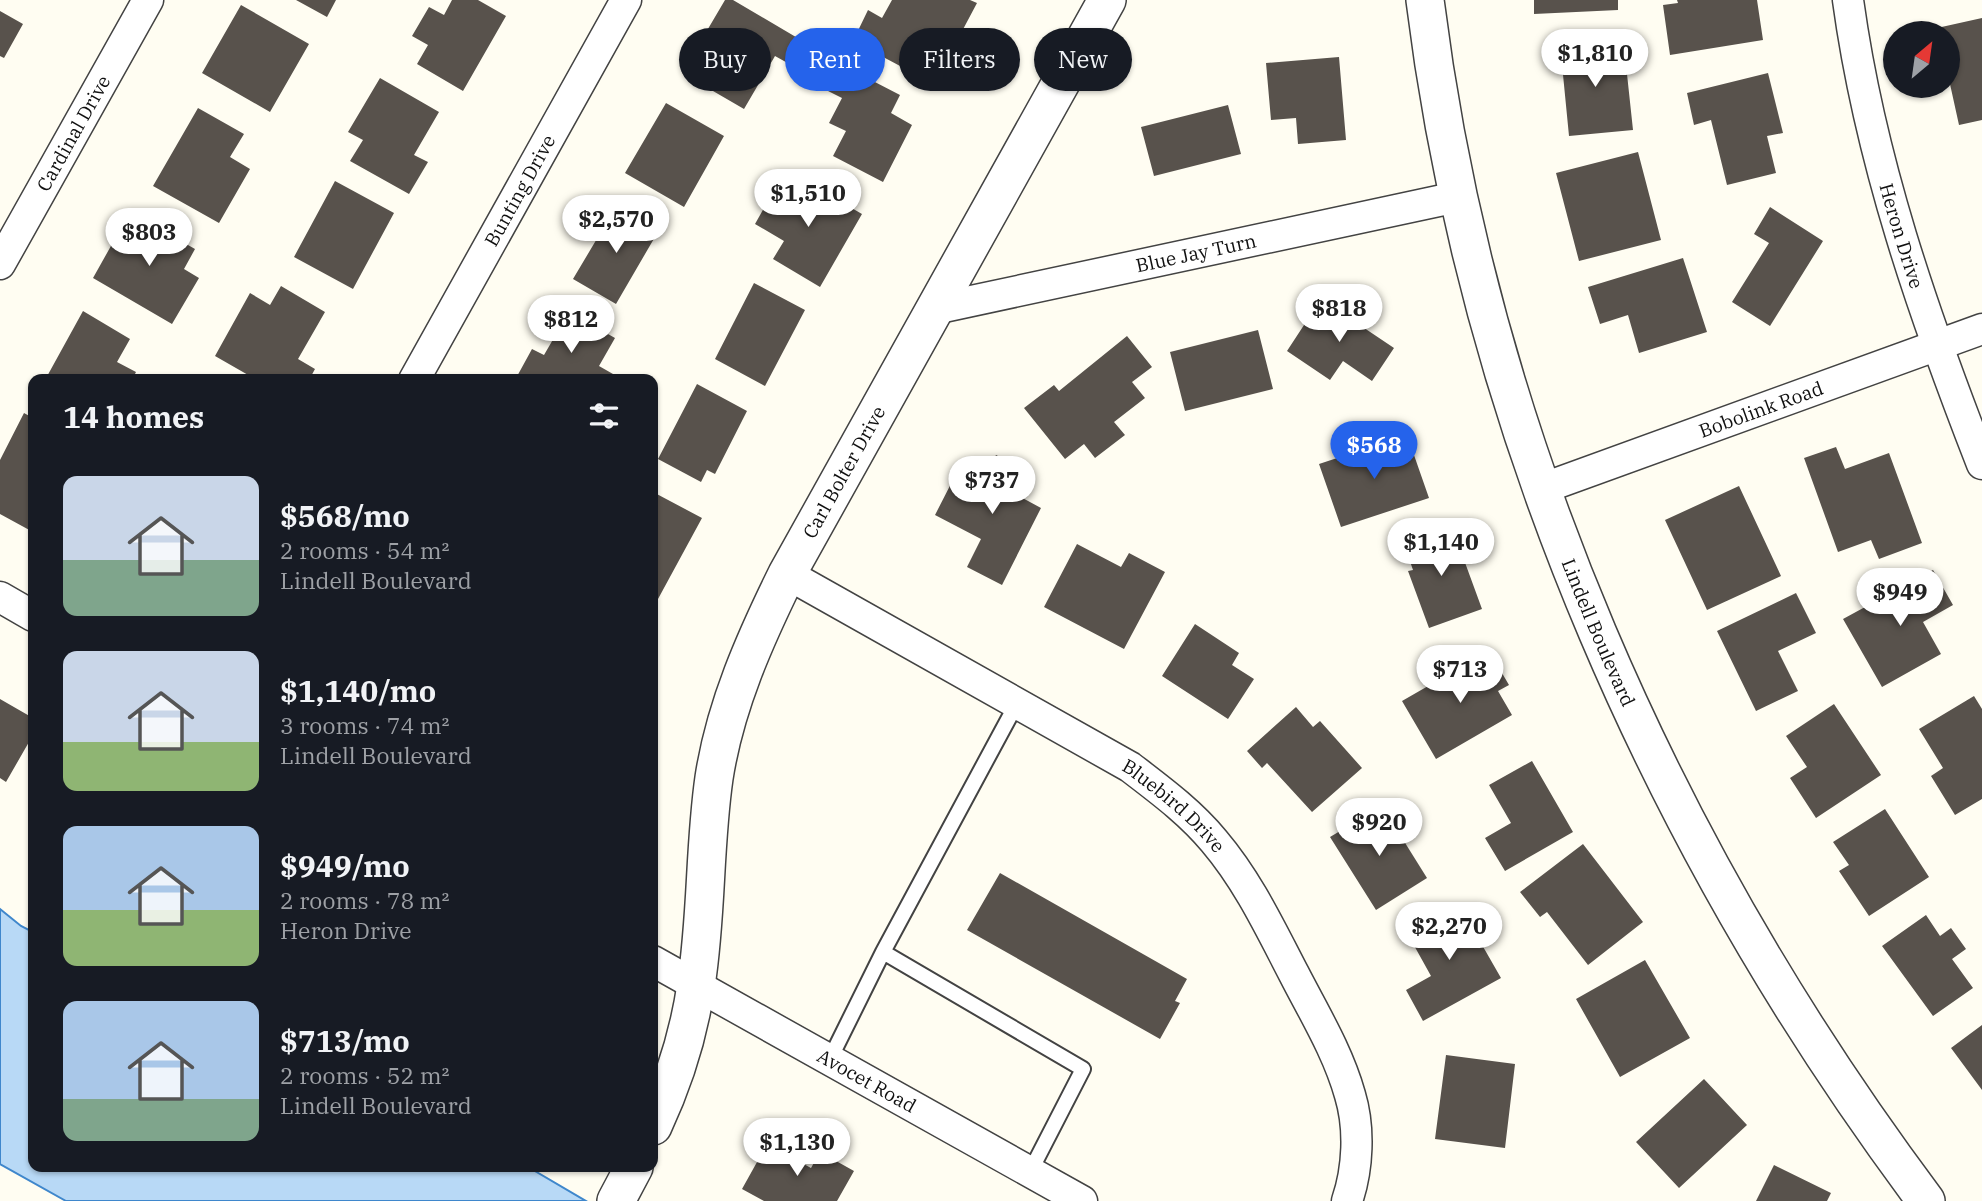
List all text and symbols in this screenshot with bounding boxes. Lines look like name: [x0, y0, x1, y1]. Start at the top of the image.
north arrow: [1883, 21, 1960, 98]
map controls: [1883, 21, 1960, 98]
chip: Buy: [679, 28, 771, 91]
chip: Rent: [785, 28, 885, 91]
chip: Filters: [899, 28, 1020, 91]
chip: New: [1034, 28, 1132, 91]
pin: $1,810: [1538, 29, 1652, 89]
text: $1,810: [1557, 37, 1633, 67]
street label: Cardinal Drive: [31, 71, 115, 195]
street label: Bunting Drive: [479, 130, 560, 251]
pin: $1,510: [751, 170, 865, 229]
text: $1,510: [770, 177, 846, 207]
street label: Heron Drive: [1874, 180, 1929, 291]
pin: $2,570: [559, 196, 673, 255]
text: $2,570: [578, 203, 654, 233]
pin: $803: [108, 208, 190, 268]
text: $803: [121, 216, 177, 246]
street label: Blue Jay Turn: [1134, 228, 1258, 277]
pin: $818: [1298, 284, 1380, 344]
text: $818: [1311, 292, 1367, 322]
pin: $812: [530, 296, 612, 355]
text: $812: [543, 303, 599, 333]
street label: Bobolink Road: [1696, 376, 1826, 443]
text: 14 homes: [63, 397, 204, 436]
icon: filters: [585, 397, 623, 435]
street label: Carl Bolter Drive: [797, 402, 890, 543]
pin: $568: [1333, 421, 1415, 481]
text: $568: [1346, 429, 1402, 459]
pin: $737: [951, 456, 1033, 516]
text: $737: [964, 464, 1020, 494]
text: $568/mo: [280, 496, 410, 535]
icon: home: [119, 504, 203, 588]
pin: $1,140: [1384, 518, 1498, 578]
text: $1,140: [1403, 526, 1479, 556]
text: 2 rooms · 54 m²: [280, 535, 450, 565]
street label: Lindell Boulevard: [1557, 555, 1641, 710]
text: Lindell Boulevard: [280, 565, 472, 595]
pin: $949: [1859, 568, 1941, 628]
text: $949: [1872, 576, 1928, 606]
pin: $713: [1419, 646, 1501, 705]
text: $713: [1432, 653, 1488, 683]
text: $1,140/mo: [280, 671, 436, 710]
icon: home: [119, 679, 203, 763]
text: 3 rooms · 74 m²: [280, 710, 450, 740]
text: Lindell Boulevard: [280, 740, 472, 770]
street label: Bluebird Drive: [1118, 753, 1231, 857]
pin: $920: [1338, 798, 1420, 858]
text: $920: [1351, 806, 1407, 836]
text: $949/mo: [280, 846, 410, 885]
icon: home: [119, 854, 203, 938]
text: 2 rooms · 78 m²: [280, 885, 450, 915]
pin: $2,270: [1392, 902, 1506, 962]
text: $2,270: [1411, 910, 1487, 940]
text: Heron Drive: [280, 915, 412, 945]
text: $713/mo: [280, 1021, 410, 1060]
icon: home: [119, 1029, 203, 1113]
street label: Avocet Road: [813, 1043, 921, 1118]
text: 2 rooms · 52 m²: [280, 1060, 450, 1090]
text: Lindell Boulevard: [280, 1090, 472, 1120]
pin: $1,130: [740, 1118, 854, 1178]
text: $1,130: [759, 1126, 835, 1156]

